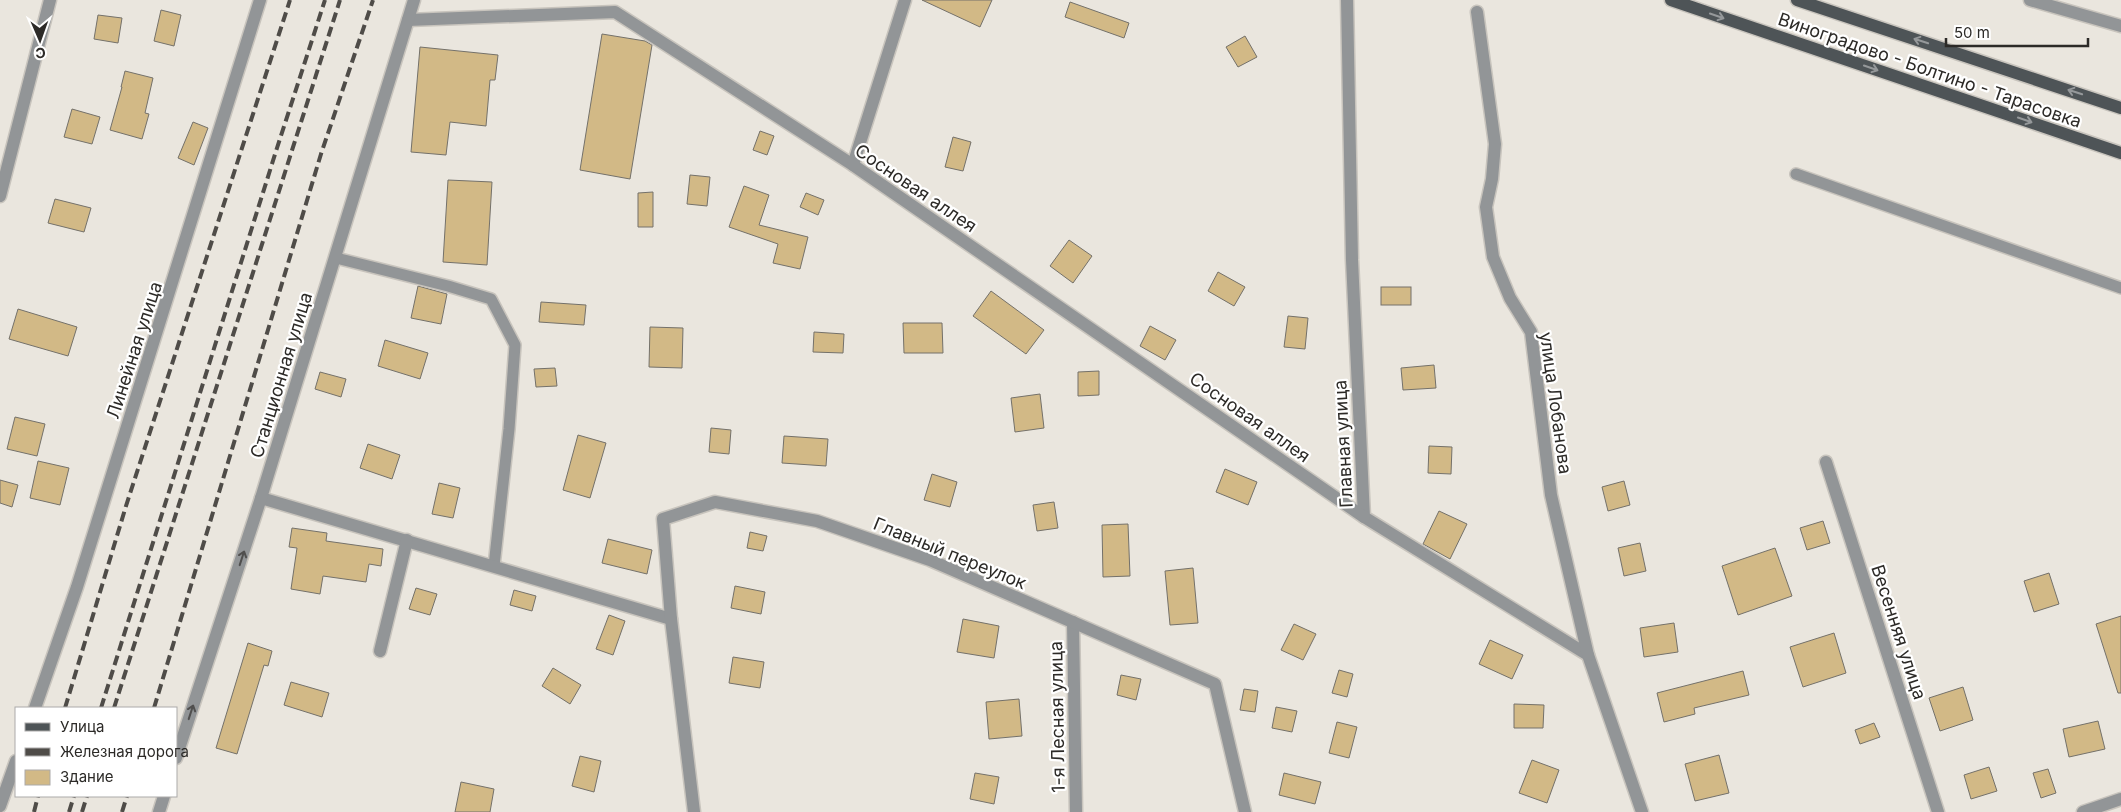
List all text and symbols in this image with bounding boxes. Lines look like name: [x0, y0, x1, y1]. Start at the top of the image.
street label: Виноградово - Болтино - Тарасовка: [1776, 8, 2084, 132]
one-way arrow: [1709, 12, 1724, 21]
north arrow: [15, 15, 65, 65]
scale bar: [1946, 15, 2088, 47]
text: 50 m: [1954, 23, 1990, 42]
one-way arrow: [1913, 36, 1929, 45]
text: С: [35, 45, 46, 62]
one-way arrow: [1863, 64, 1878, 73]
one-way arrow: [2067, 87, 2083, 97]
one-way arrow: [2016, 116, 2032, 126]
street label: Сосновая аллея: [851, 140, 981, 236]
street label: Линейная улица: [102, 279, 166, 421]
street label: Станционная улица: [246, 290, 316, 460]
street label: улица Лобанова: [1536, 331, 1576, 475]
street label: Сосновая аллея: [1186, 368, 1314, 466]
street label: Главная улица: [1329, 380, 1357, 508]
street label: Главный переулок: [870, 513, 1030, 593]
one-way arrow: [237, 550, 247, 566]
street label: Весенняя улица: [1867, 562, 1931, 702]
street label: 1-я Лесная улица: [1045, 641, 1069, 793]
one-way arrow: [187, 704, 197, 720]
legend: [15, 707, 178, 797]
text: Улица: [60, 717, 104, 736]
text: Железная дорога: [60, 742, 189, 761]
text: Здание: [60, 767, 114, 786]

